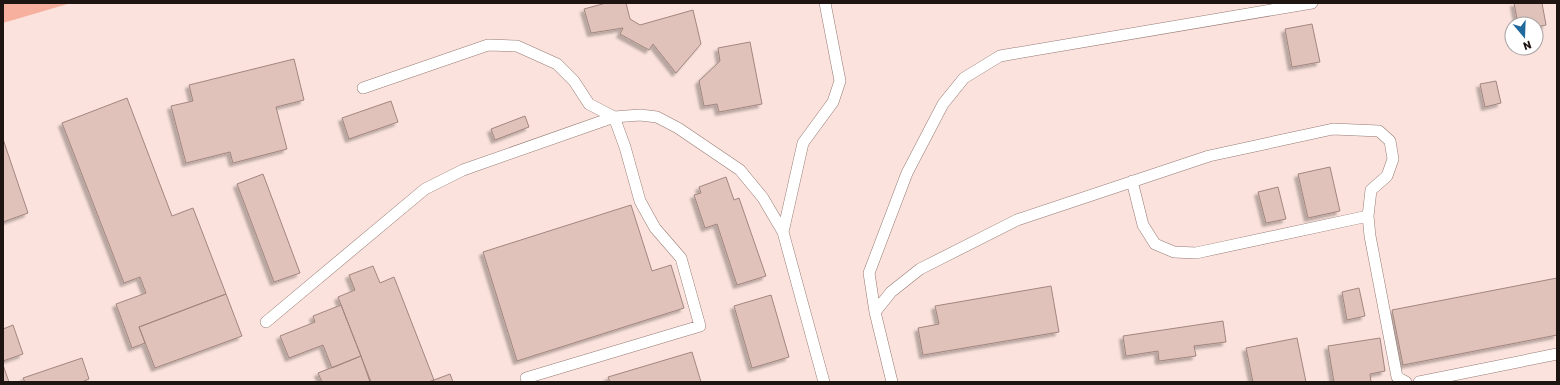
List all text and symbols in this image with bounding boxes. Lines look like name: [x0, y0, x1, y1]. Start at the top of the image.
north arrow: [1504, 16, 1544, 56]
text: N: [1521, 38, 1533, 52]

